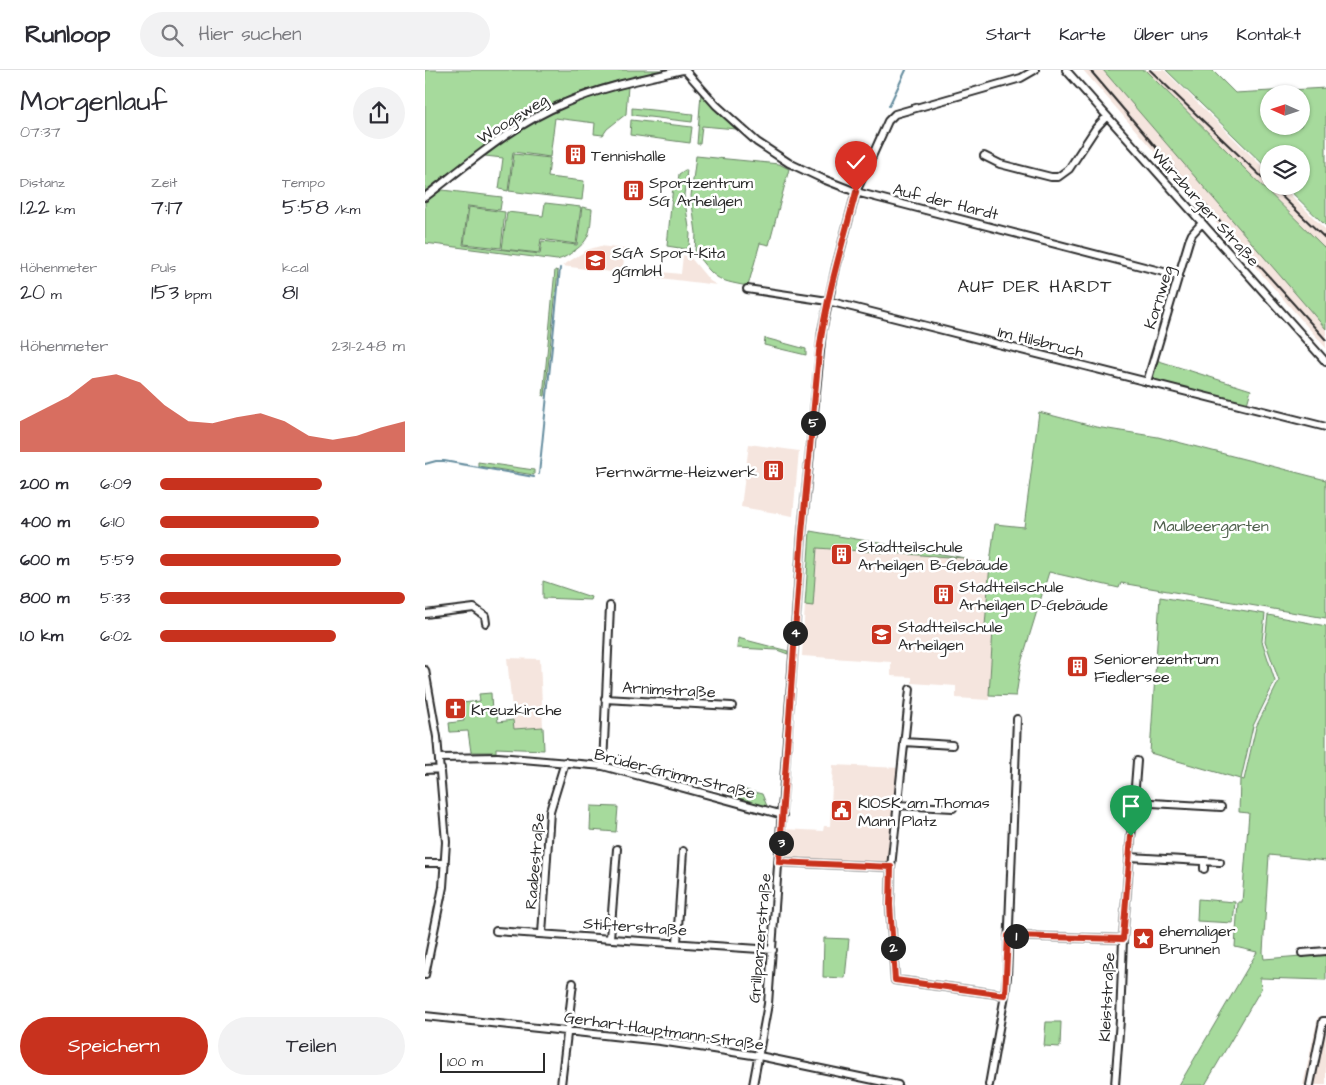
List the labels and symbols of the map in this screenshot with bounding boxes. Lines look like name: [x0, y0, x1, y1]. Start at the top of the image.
north arrow: [1260, 85, 1310, 135]
street label: Woogsweg: [473, 89, 552, 150]
pin: [835, 141, 877, 192]
building icon: Tennishalle: [563, 143, 587, 167]
street label: Würzburger Straße: [1146, 144, 1264, 272]
place label: Tennishalle: [591, 145, 666, 167]
place label: Sportzentrum SG Arheilgen: [649, 172, 753, 213]
street label: Auf der Hardt: [891, 178, 1001, 226]
building icon: Sportzentrum SG Arheilgen: [621, 179, 645, 203]
place label: SGA Sport-Kita gGmbH: [612, 242, 725, 283]
school or university icon: SGA Sport-Kita gGmbH: [584, 249, 608, 273]
street label: Kornweg: [1139, 263, 1180, 332]
district label: AUF DER HARDT: [958, 274, 1112, 299]
street label: Im Hilsbruch: [995, 321, 1086, 363]
pin: 5: [801, 410, 825, 436]
building icon: Fernwärme-Heizwerk: [761, 459, 785, 483]
place label: Fernwärme-Heizwerk: [596, 461, 757, 483]
park label: Maulbeergarten: [1153, 515, 1269, 538]
place label: Stadtteilschule Arheilgen B-Gebäude: [858, 536, 1008, 577]
building icon: Stadtteilschule Arheilgen B-Gebäude: [830, 543, 854, 567]
place label: Stadtteilschule Arheilgen D-Gebäude: [959, 576, 1108, 617]
building icon: Stadtteilschule Arheilgen D-Gebäude: [931, 583, 955, 607]
place label: Stadtteilschule Arheilgen: [898, 616, 1003, 657]
pin: 4: [783, 620, 807, 646]
school or university icon: Stadtteilschule Arheilgen: [870, 623, 894, 647]
place label: Seniorenzentrum Fiedlersee: [1094, 648, 1219, 688]
building icon: Seniorenzentrum Fiedlersee: [1066, 655, 1090, 679]
street label: Arnimstraße: [622, 677, 717, 703]
church icon: Kreuzkirche: [443, 697, 467, 721]
place label: Kreuzkirche: [471, 699, 562, 721]
street label: Brüder-Grimm-Straße: [592, 743, 758, 805]
pin: [1110, 785, 1152, 836]
place label: KIOSK am Thomas Mann Platz: [858, 792, 990, 832]
public building icon: KIOSK am Thomas Mann Platz: [830, 799, 854, 823]
street label: Raabestraße: [520, 812, 550, 910]
pin: 3: [769, 830, 793, 856]
street label: Grillparzerstraße: [743, 872, 777, 1004]
street label: Stifterstraße: [582, 912, 688, 942]
place label: ehemaliger Brunnen: [1159, 920, 1236, 960]
pin: 1: [1003, 924, 1029, 948]
place icon: ehemaliger Brunnen: [1131, 927, 1155, 951]
pin: 2: [881, 936, 905, 960]
street label: Kleiststraße: [1094, 952, 1120, 1042]
street label: Gerhart-Hauptmann-Straße: [563, 1006, 766, 1056]
scale bar: [440, 1050, 545, 1073]

